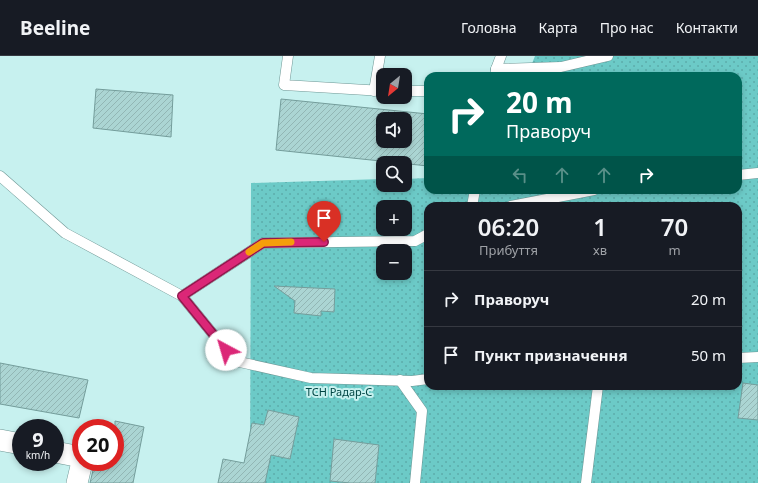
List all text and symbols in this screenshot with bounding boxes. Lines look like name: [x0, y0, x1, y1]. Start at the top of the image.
text: Beeline: [20, 15, 90, 41]
text: Головна: [461, 18, 517, 37]
text: Карта: [539, 18, 578, 37]
text: Про нас: [600, 18, 654, 37]
text: Контакти: [676, 18, 738, 37]
north arrow: [376, 68, 412, 104]
map controls: [376, 68, 412, 280]
text: 20 m: [506, 83, 573, 121]
icon: right: [440, 88, 492, 140]
button: sound: [376, 112, 412, 148]
text: Праворуч: [506, 119, 591, 143]
button: search: [376, 156, 412, 192]
icon: left: [509, 164, 531, 186]
icon: ahead: [551, 164, 573, 186]
icon: ahead: [593, 164, 615, 186]
icon: right: [635, 164, 657, 186]
button: +: [376, 200, 412, 236]
pin: [307, 201, 341, 242]
icon: arrive: [313, 207, 335, 229]
text: 06:20: [478, 210, 539, 243]
text: 1: [593, 210, 607, 243]
text: 70: [661, 210, 688, 243]
text: Прибуття: [479, 241, 538, 259]
text: хв: [593, 241, 607, 259]
text: m: [668, 241, 681, 259]
button: −: [376, 244, 412, 280]
icon: right: [440, 288, 462, 310]
text: Праворуч: [474, 289, 549, 309]
text: 20 m: [691, 289, 726, 309]
position arrow: [205, 329, 247, 371]
icon: arrive: [440, 344, 462, 366]
text: Пункт призначення: [474, 345, 628, 365]
text: 50 m: [691, 345, 726, 365]
park label: ТСН Радар-С: [306, 384, 372, 399]
speed limit sign: 20: [72, 419, 124, 471]
text: 9: [32, 426, 44, 453]
text: km/h: [26, 448, 50, 462]

